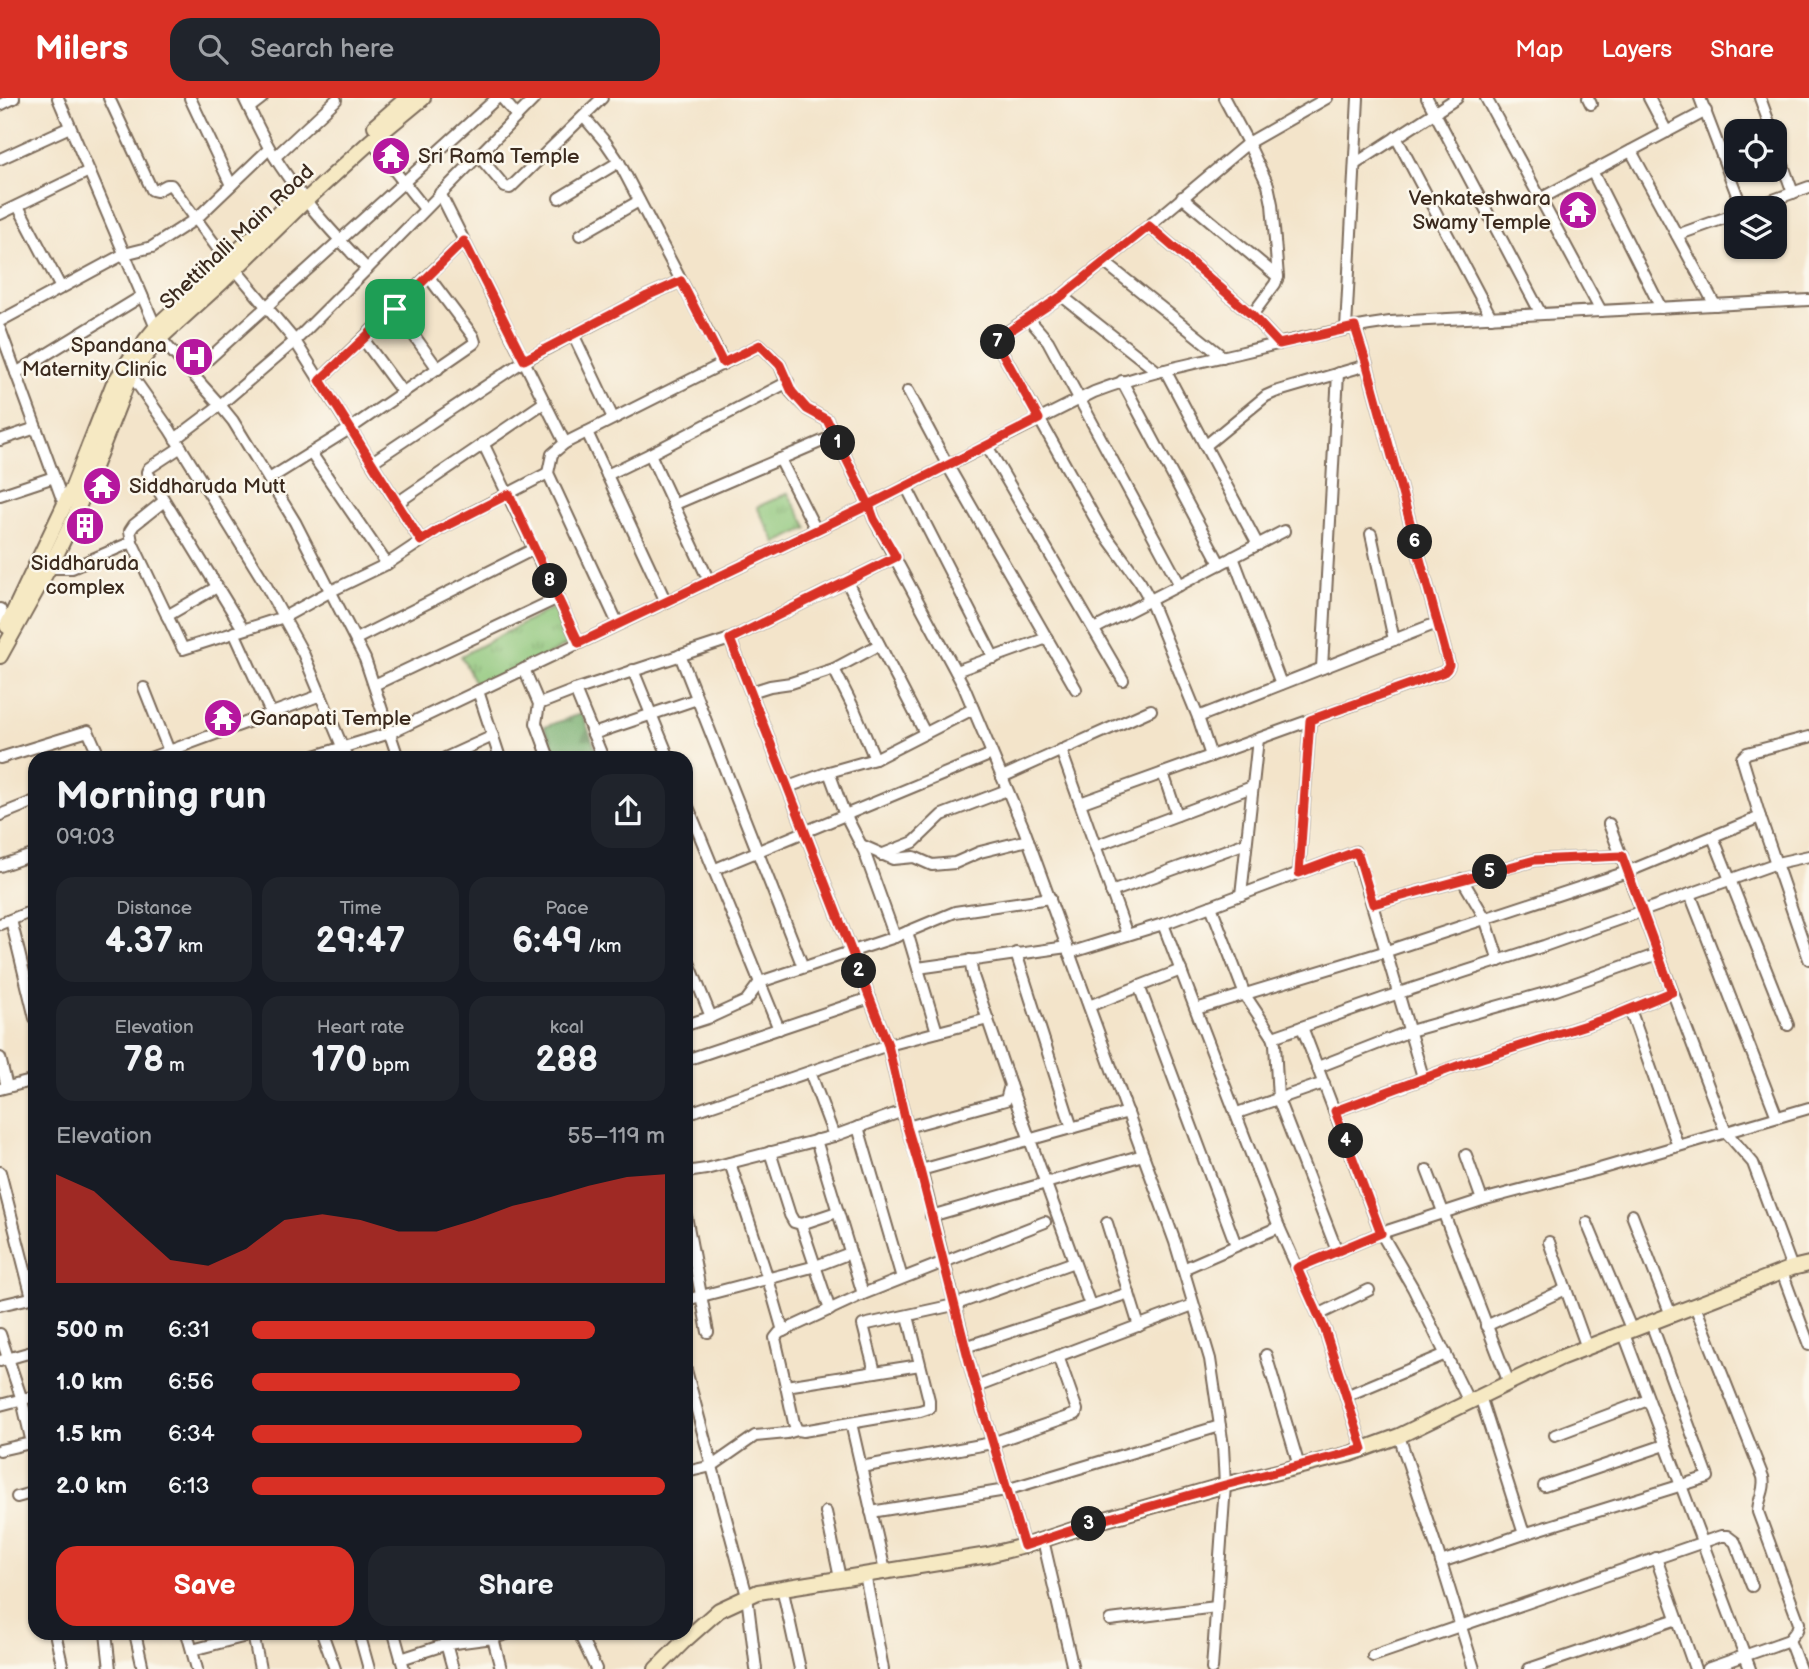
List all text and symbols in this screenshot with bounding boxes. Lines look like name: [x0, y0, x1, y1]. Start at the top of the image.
search box: [170, 18, 660, 81]
text: Milers: [35, 29, 128, 69]
icon: search: [194, 30, 232, 68]
text: Search here: [250, 34, 394, 65]
text: Map: [1515, 35, 1563, 64]
text: Layers: [1601, 35, 1672, 64]
text: Share: [1710, 35, 1774, 64]
map controls: [1724, 119, 1787, 259]
button: locate: [1724, 119, 1787, 182]
temple icon: Sri Rama Temple: [370, 135, 412, 177]
place label: Sri Rama Temple: [418, 144, 579, 169]
street label: Shettihalli Main Road: [155, 159, 319, 315]
place label: Venkateshwara Swamy Temple: [1409, 186, 1551, 235]
temple icon: Venkateshwara Swamy Temple: [1557, 189, 1599, 231]
button: layers: [1724, 196, 1787, 259]
pin: [365, 279, 425, 339]
icon: arrive: [376, 290, 414, 328]
pin: 7: [981, 324, 1016, 360]
text: 7: [992, 330, 1003, 353]
place label: Spandana Maternity Clinic: [22, 333, 167, 382]
hospital icon: Spandana Maternity Clinic: [173, 336, 215, 378]
pin: 1: [820, 426, 856, 460]
text: 1: [834, 431, 842, 454]
temple icon: Siddharuda Mutt: [81, 465, 123, 507]
place label: Siddharuda Mutt: [129, 474, 286, 499]
building icon: Siddharuda complex: [64, 505, 106, 547]
pin: 6: [1398, 524, 1432, 560]
text: 6: [1409, 530, 1420, 553]
place label: Siddharuda complex: [31, 551, 139, 600]
pin: 8: [532, 564, 568, 598]
text: 8: [544, 569, 555, 592]
temple icon: Ganapati Temple: [202, 697, 244, 739]
place label: Ganapati Temple: [250, 706, 411, 731]
text: Morning run: [56, 774, 267, 819]
button: share: [591, 774, 665, 848]
text: 09:03: [56, 823, 115, 851]
pin: 5: [1472, 854, 1508, 890]
text: 5: [1484, 860, 1495, 883]
text: Distance: [116, 897, 192, 920]
text: Time: [339, 897, 382, 920]
text: Pace: [545, 897, 588, 920]
text: 4.37: [105, 920, 173, 963]
text: 29:47: [316, 920, 405, 963]
text: 6:49: [512, 920, 583, 963]
text: km: [173, 935, 203, 958]
text: /km: [583, 935, 622, 958]
pin: 2: [842, 954, 876, 988]
text: 2: [853, 959, 864, 982]
text: Elevation: [115, 1016, 194, 1039]
text: Heart rate: [317, 1016, 404, 1039]
text: kcal: [550, 1016, 584, 1039]
text: 78: [124, 1039, 164, 1082]
text: 170: [311, 1039, 367, 1082]
text: 288: [535, 1039, 598, 1082]
text: m: [164, 1054, 185, 1077]
text: bpm: [367, 1054, 410, 1077]
text: Elevation: [56, 1122, 152, 1150]
text: 55–119 m: [567, 1122, 665, 1150]
pin: 4: [1328, 1124, 1364, 1158]
text: 4: [1340, 1129, 1351, 1152]
text: 500 m: [56, 1316, 124, 1344]
text: 6:31: [168, 1316, 210, 1344]
text: 1.0 km: [56, 1368, 123, 1396]
text: 6:56: [168, 1368, 214, 1396]
text: 1.5 km: [56, 1420, 122, 1448]
text: 6:34: [168, 1420, 215, 1448]
text: 2.0 km: [56, 1472, 127, 1500]
text: 6:13: [168, 1472, 210, 1500]
pin: 3: [1072, 1506, 1106, 1542]
text: 3: [1083, 1512, 1094, 1535]
button: Save: [56, 1546, 354, 1626]
button: Share: [368, 1546, 665, 1626]

